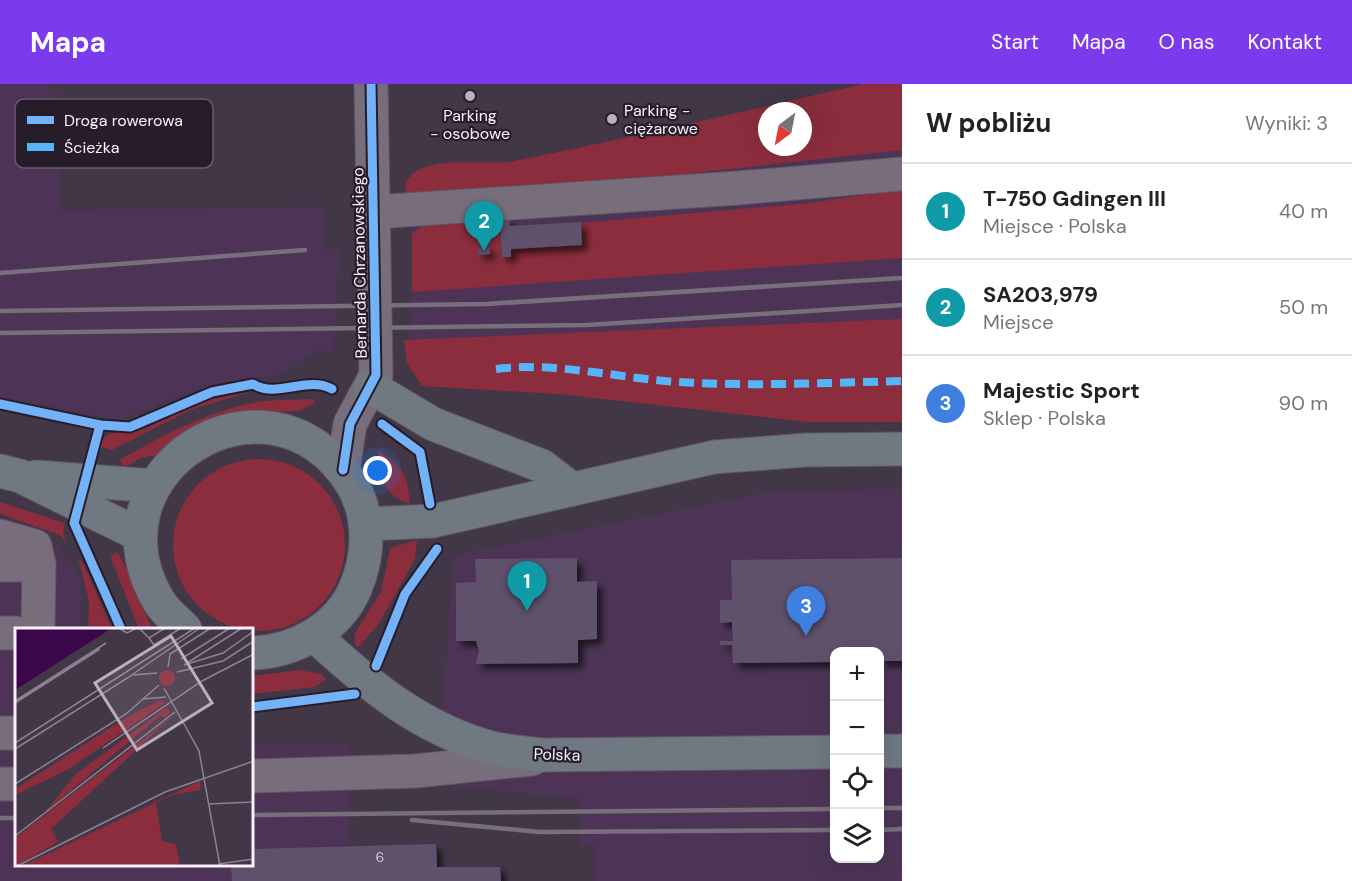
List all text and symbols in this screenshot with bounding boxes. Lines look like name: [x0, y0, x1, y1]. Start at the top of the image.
text: Mapa: [30, 24, 106, 61]
text: Start: [991, 28, 1039, 56]
text: Mapa: [1072, 28, 1126, 56]
text: O nas: [1159, 28, 1214, 56]
text: Kontakt: [1247, 28, 1322, 56]
marker: Parking - osobowe: [463, 89, 477, 103]
legend: [15, 99, 213, 168]
place label: Parking - ciężarowe: [624, 100, 698, 139]
north arrow: [758, 102, 812, 156]
place label: Parking - osobowe: [430, 105, 510, 144]
text: W pobliżu: [926, 106, 1051, 140]
text: Droga rowerowa: [64, 110, 183, 131]
text: Wyniki: 3: [1245, 110, 1328, 136]
marker: Parking - ciężarowe: [605, 112, 619, 126]
text: Ścieżka: [64, 137, 119, 158]
street label: Bernarda Chrzanowskiego: [347, 167, 372, 359]
text: T-750 Gdingen III: [983, 184, 1166, 213]
text: 1: [942, 198, 949, 224]
text: 40 m: [1279, 198, 1328, 224]
pin: 2: [464, 202, 504, 251]
text: Miejsce · Polska: [983, 213, 1127, 239]
text: SA203,979: [983, 280, 1098, 309]
text: 2: [940, 294, 951, 320]
text: 50 m: [1279, 294, 1328, 320]
text: Miejsce: [983, 309, 1054, 335]
text: Majestic Sport: [983, 376, 1140, 405]
text: 3: [939, 390, 952, 416]
text: 90 m: [1279, 390, 1328, 416]
text: Sklep · Polska: [983, 405, 1106, 431]
your location: [363, 456, 392, 485]
pin: 1: [508, 562, 546, 611]
pin: 3: [786, 586, 826, 636]
inset map: [15, 628, 254, 866]
map controls: [830, 647, 884, 863]
button: +: [830, 647, 884, 701]
button: −: [830, 701, 884, 755]
street label: Polska: [533, 743, 581, 766]
button: locate: [830, 755, 884, 809]
button: layers: [830, 809, 884, 863]
house number: 6: [376, 848, 384, 866]

